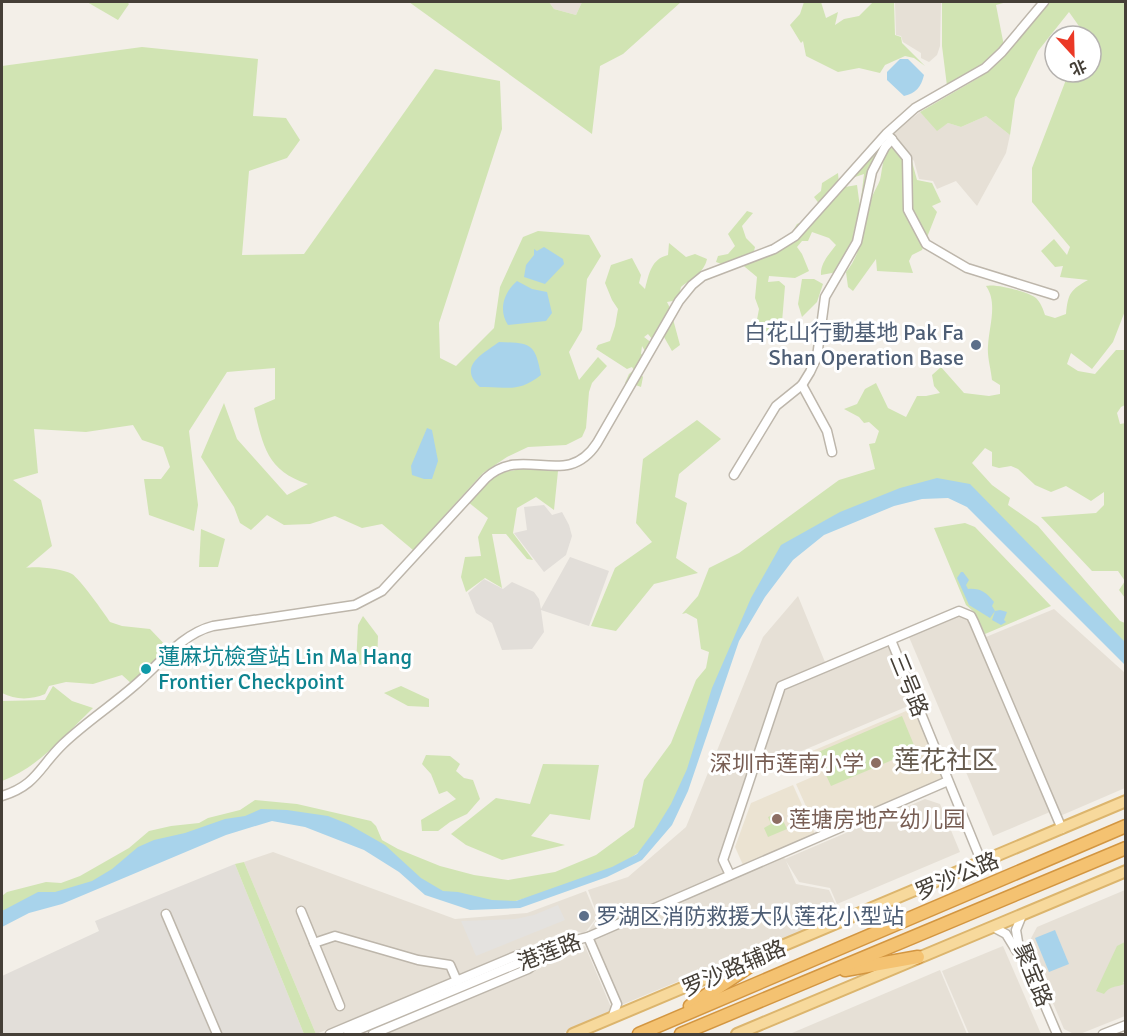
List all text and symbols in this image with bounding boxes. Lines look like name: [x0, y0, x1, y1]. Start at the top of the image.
north arrow: [1043, 24, 1103, 84]
text: 北: [1067, 55, 1089, 79]
place label: 白花山行動基地 Pak Fa Shan Operation Base: [744, 319, 964, 371]
marker: 白花山行動基地 Pak Fa Shan Operation Base: [969, 338, 983, 352]
place label: 蓮麻坑檢查站 Lin Ma Hang Frontier Checkpoint: [158, 643, 412, 695]
street label: 三号路: [884, 649, 934, 721]
marker: 蓮麻坑檢查站 Lin Ma Hang Frontier Checkpoint: [139, 662, 153, 676]
district label: 莲花社区: [894, 745, 998, 777]
place label: 深圳市莲南小学: [710, 750, 864, 777]
marker: 深圳市莲南小学: [869, 756, 883, 770]
place label: 莲塘房地产幼儿园: [789, 806, 965, 833]
marker: 莲塘房地产幼儿园: [770, 812, 784, 826]
street label: 罗沙公路: [911, 846, 1003, 906]
place label: 罗湖区消防救援大队莲花小型站: [596, 903, 904, 930]
marker: 罗湖区消防救援大队莲花小型站: [577, 909, 591, 923]
street label: 港莲路: [513, 928, 585, 976]
street label: 罗沙路辅路: [678, 934, 790, 1002]
street label: 聚宝路: [1008, 939, 1058, 1011]

